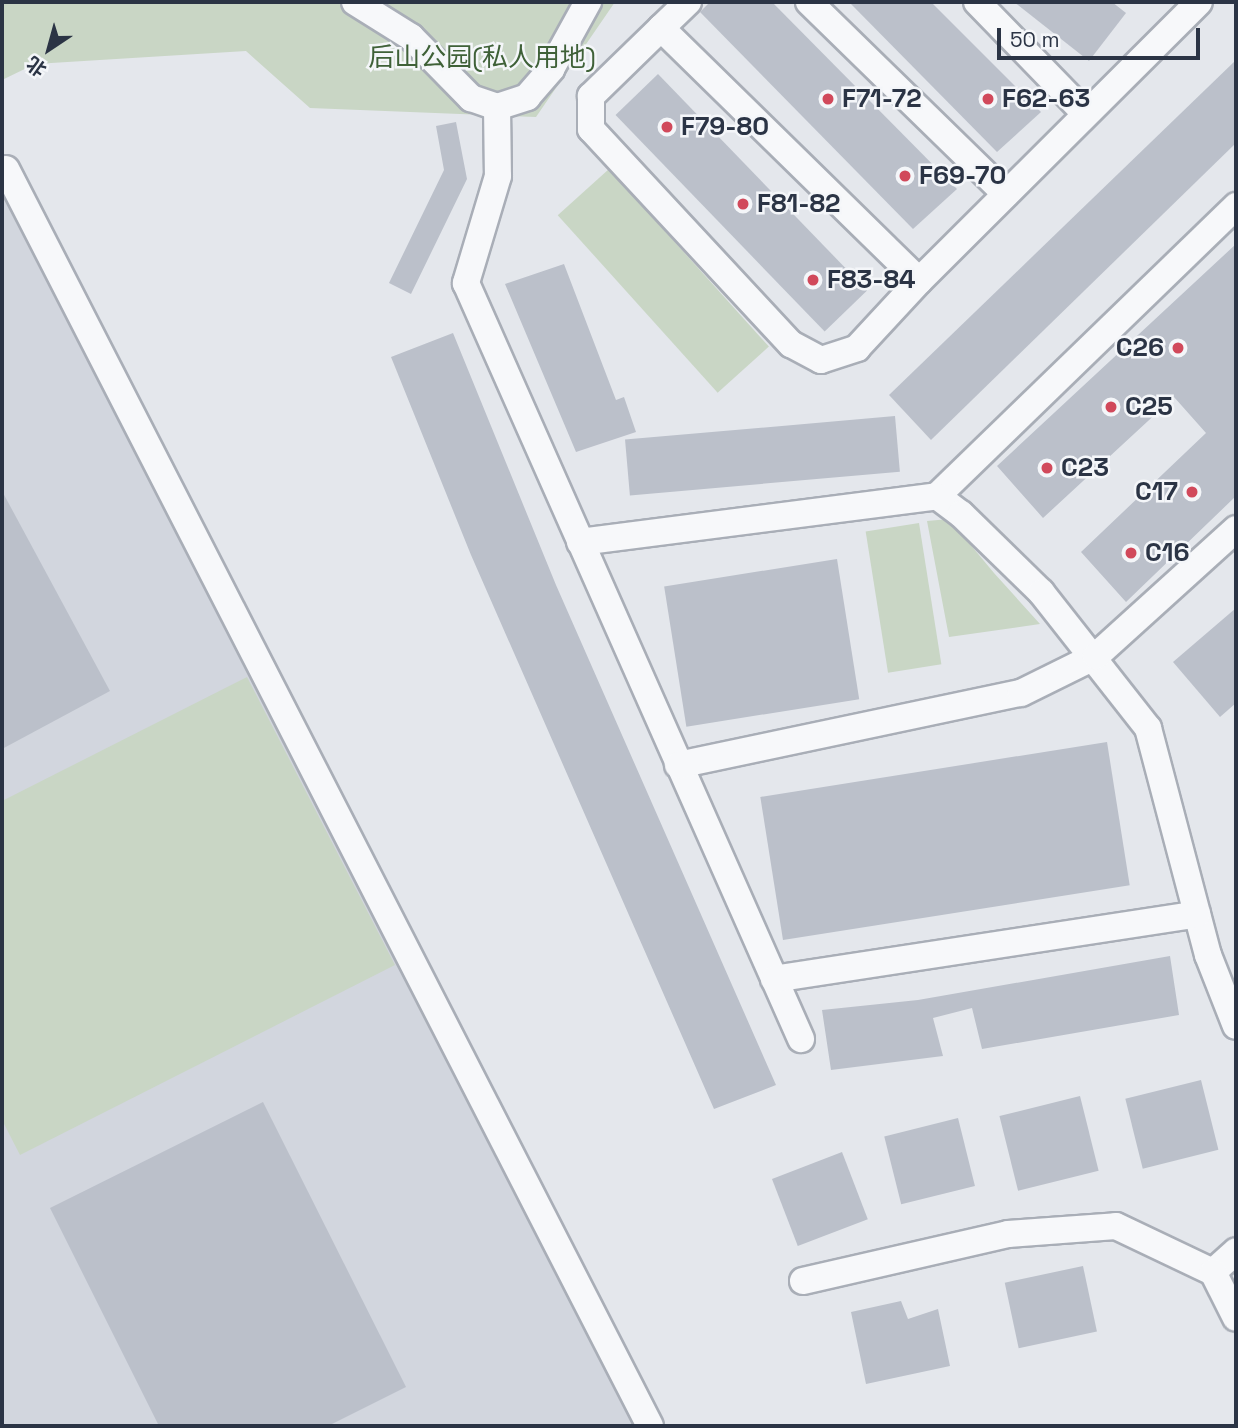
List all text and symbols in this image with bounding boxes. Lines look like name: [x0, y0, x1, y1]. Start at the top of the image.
north arrow: [14, 14, 84, 84]
scale bar: [1000, 14, 1203, 58]
text: 50 m: [1010, 26, 1060, 53]
park label: 后山公园(私人用地): [368, 42, 596, 74]
text: 北: [21, 51, 51, 82]
place label: F71-72: [842, 83, 922, 115]
place label: F62-63: [1002, 83, 1090, 115]
marker: F71-72: [820, 91, 836, 107]
marker: F62-63: [980, 91, 996, 107]
place label: F79-80: [681, 111, 769, 143]
marker: F79-80: [659, 119, 675, 135]
place label: F69-70: [919, 160, 1006, 192]
marker: F69-70: [897, 168, 913, 184]
place label: F81-82: [757, 188, 841, 220]
marker: F81-82: [735, 196, 751, 212]
place label: F83-84: [827, 264, 916, 296]
marker: F83-84: [805, 272, 821, 288]
place label: C26: [1116, 332, 1164, 364]
marker: C26: [1170, 340, 1186, 356]
place label: C25: [1125, 391, 1173, 423]
marker: C25: [1103, 399, 1119, 415]
place label: C23: [1061, 452, 1109, 484]
marker: C23: [1039, 460, 1055, 476]
place label: C17: [1135, 476, 1178, 508]
marker: C17: [1184, 484, 1200, 500]
place label: C16: [1145, 537, 1190, 569]
marker: C16: [1123, 545, 1139, 561]

